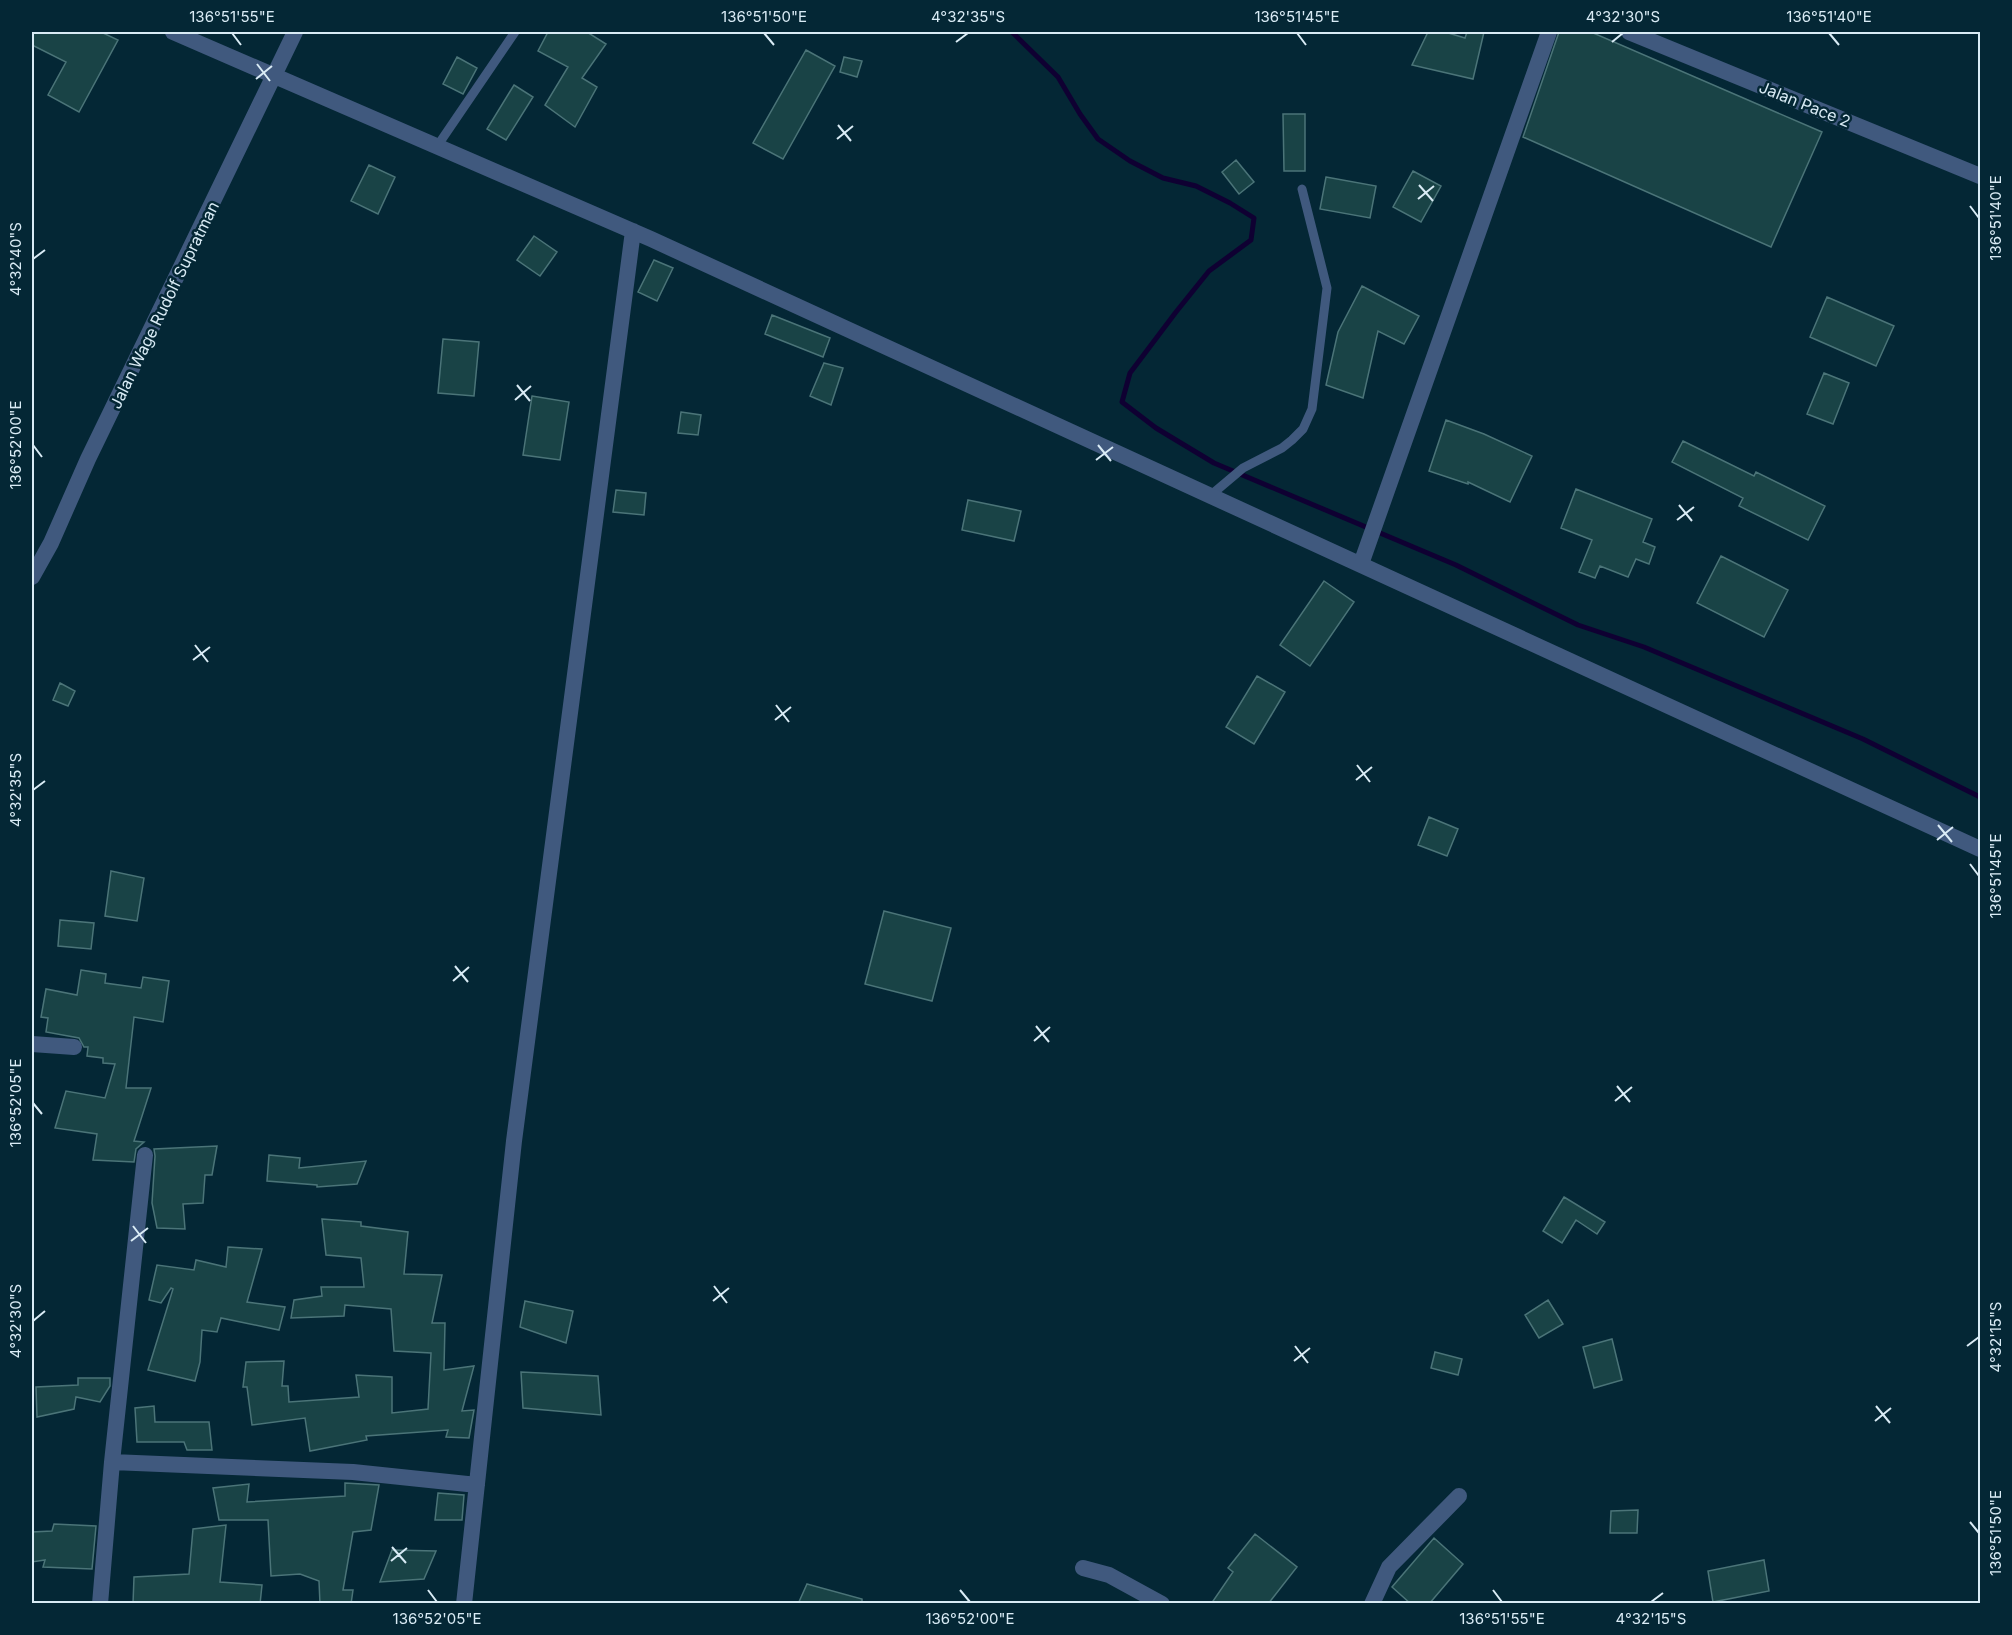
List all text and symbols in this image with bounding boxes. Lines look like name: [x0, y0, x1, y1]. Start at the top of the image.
text: 136°51'55"E: [189, 7, 275, 26]
text: 136°51'50"E: [721, 7, 807, 26]
text: 4°32'35"S: [931, 7, 1005, 26]
text: 136°51'45"E: [1254, 7, 1340, 26]
text: 4°32'30"S: [1586, 7, 1660, 26]
text: 136°51'40"E: [1786, 7, 1872, 26]
street label: Jalan Pace 2: [1756, 77, 1854, 131]
text: 136°51'40"E: [1986, 175, 2005, 261]
street label: Jalan Wage Rudolf Supratman: [105, 198, 223, 412]
text: 4°32'40"S: [6, 222, 25, 296]
text: 136°52'00"E: [6, 400, 25, 490]
text: 4°32'35"S: [6, 753, 25, 827]
text: 136°51'45"E: [1986, 833, 2005, 919]
text: 136°52'05"E: [6, 1059, 25, 1147]
text: 4°32'30"S: [6, 1284, 25, 1358]
text: 4°32'15"S: [1986, 1302, 2005, 1372]
text: 136°51'50"E: [1986, 1490, 2005, 1576]
text: 136°52'05"E: [393, 1609, 481, 1628]
text: 136°52'00"E: [925, 1609, 1015, 1628]
text: 136°51'55"E: [1459, 1609, 1545, 1628]
text: 4°32'15"S: [1616, 1609, 1686, 1628]

